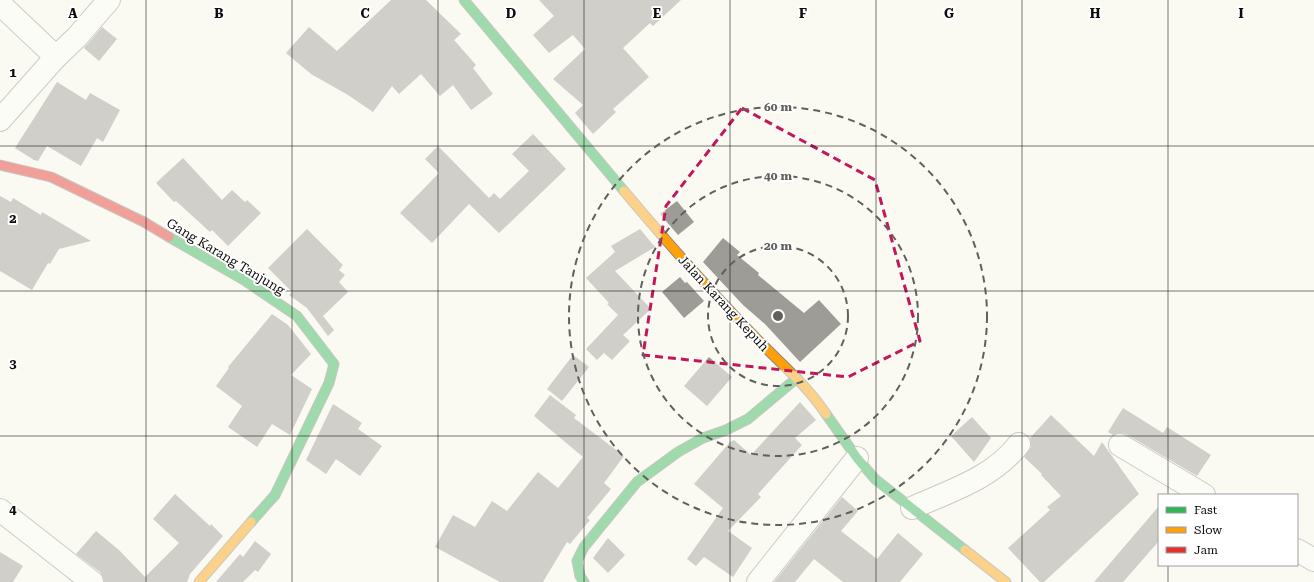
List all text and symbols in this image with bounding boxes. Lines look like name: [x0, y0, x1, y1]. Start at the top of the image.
text: A: [68, 6, 78, 21]
text: B: [214, 6, 224, 21]
text: C: [360, 6, 370, 21]
text: D: [506, 6, 516, 21]
text: E: [653, 6, 661, 21]
text: F: [799, 6, 807, 21]
text: G: [944, 6, 954, 21]
text: H: [1090, 6, 1101, 21]
text: I: [1238, 6, 1244, 21]
text: 1: [9, 65, 17, 80]
text: 60 m: [764, 100, 792, 114]
text: 40 m: [764, 169, 792, 183]
text: 2: [9, 211, 17, 226]
street label: Gang Karang Tanjung: [164, 215, 288, 298]
text: 20 m: [764, 239, 792, 253]
street label: Jalan Karang Kepuh: [675, 252, 772, 355]
centre of rings: [771, 309, 785, 323]
text: 3: [9, 356, 17, 371]
legend: [1158, 494, 1298, 566]
text: 4: [9, 502, 17, 517]
text: Fast: [1194, 503, 1218, 517]
text: Slow: [1194, 523, 1222, 537]
text: Jam: [1194, 543, 1218, 557]

